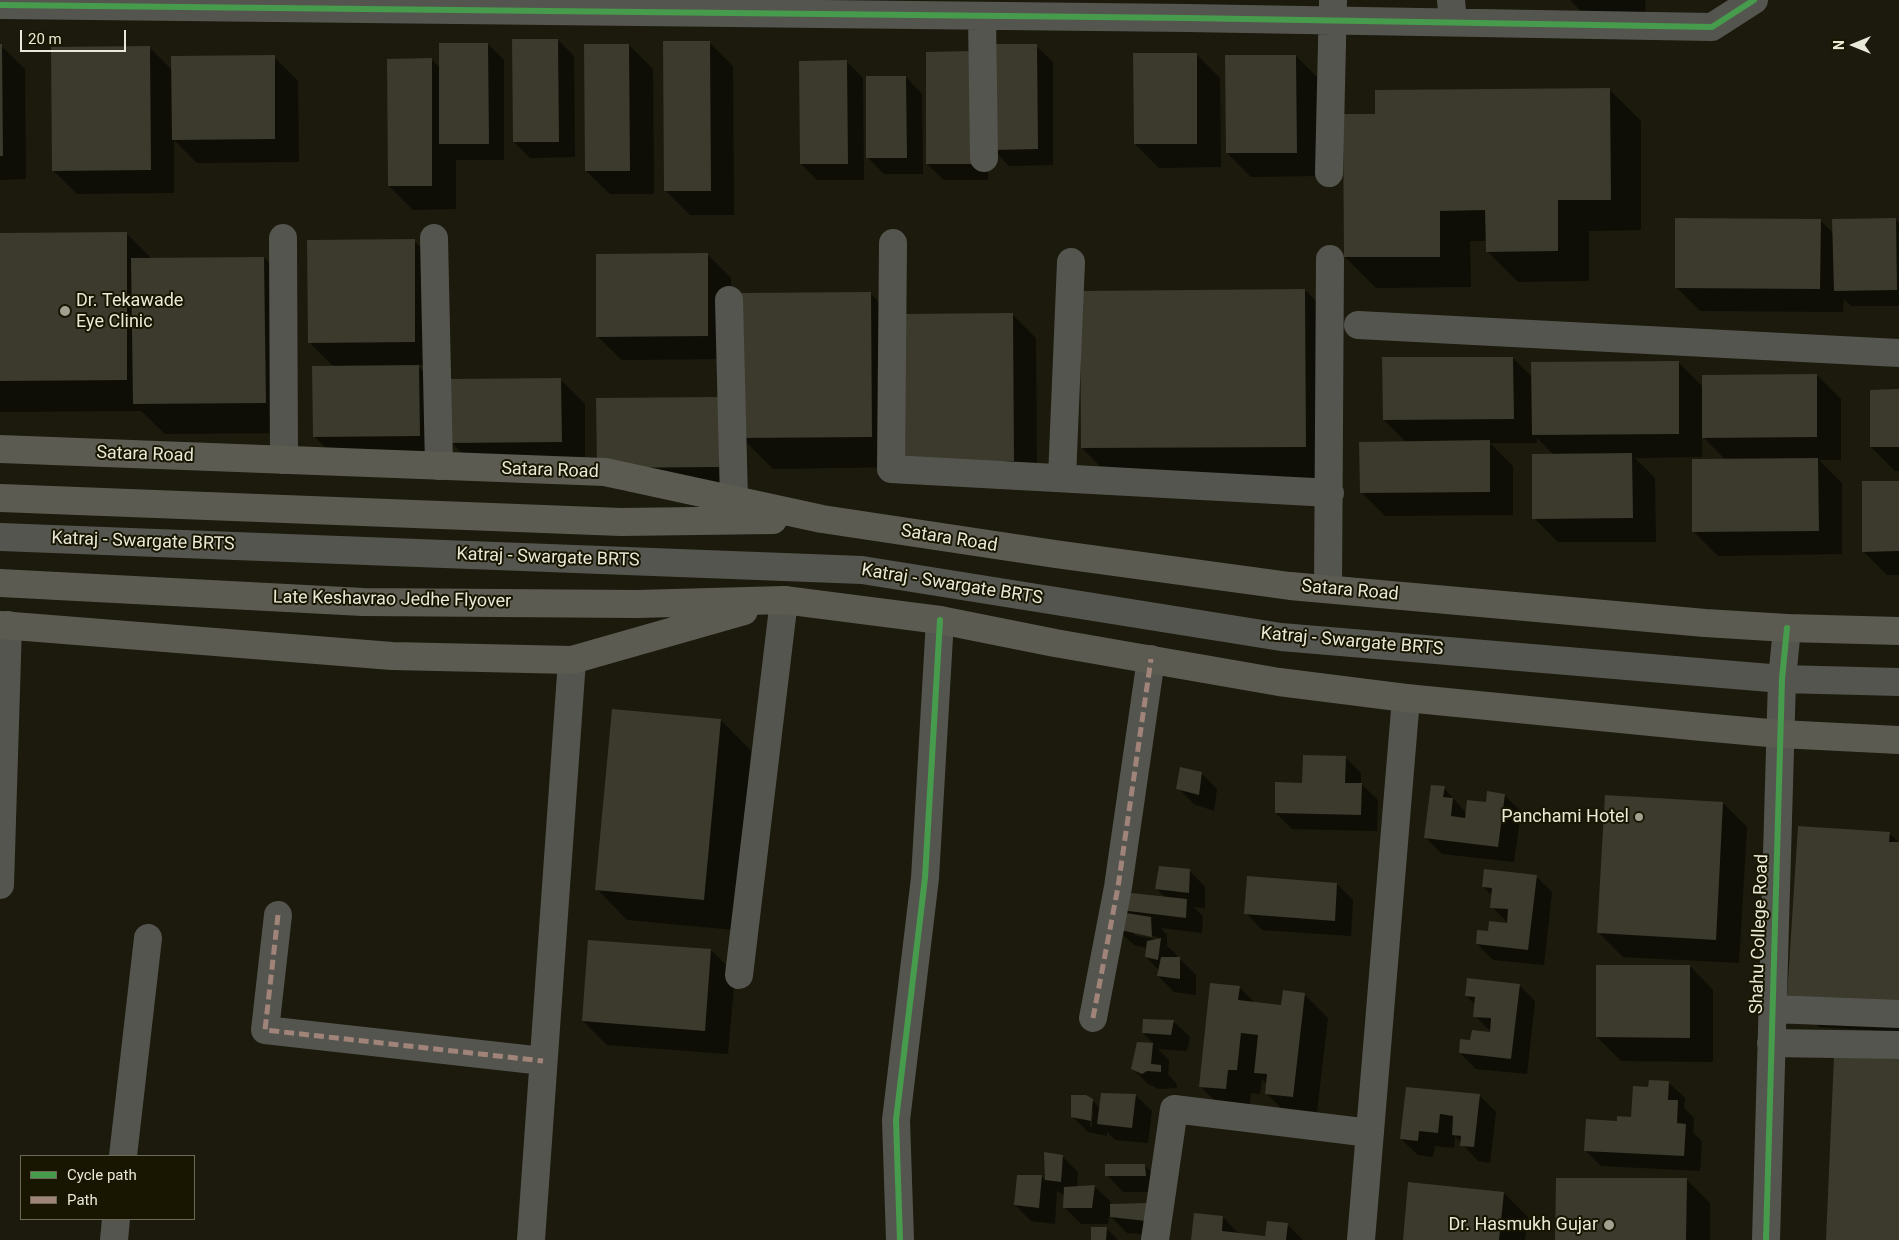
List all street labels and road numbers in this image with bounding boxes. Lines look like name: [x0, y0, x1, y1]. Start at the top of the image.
street label: Satara Road: [96, 443, 194, 467]
street label: Satara Road: [501, 459, 599, 483]
street label: Satara Road: [899, 521, 999, 557]
street label: Katraj - Swargate BRTS: [51, 528, 235, 556]
street label: Katraj - Swargate BRTS: [456, 544, 640, 572]
street label: Katraj - Swargate BRTS: [860, 560, 1044, 610]
street label: Satara Road: [1301, 576, 1399, 606]
street label: Late Keshavrao Jedhe Flyover: [273, 587, 511, 613]
street label: Katraj - Swargate BRTS: [1260, 623, 1444, 661]
street label: Shahu College Road: [1746, 853, 1774, 1015]

